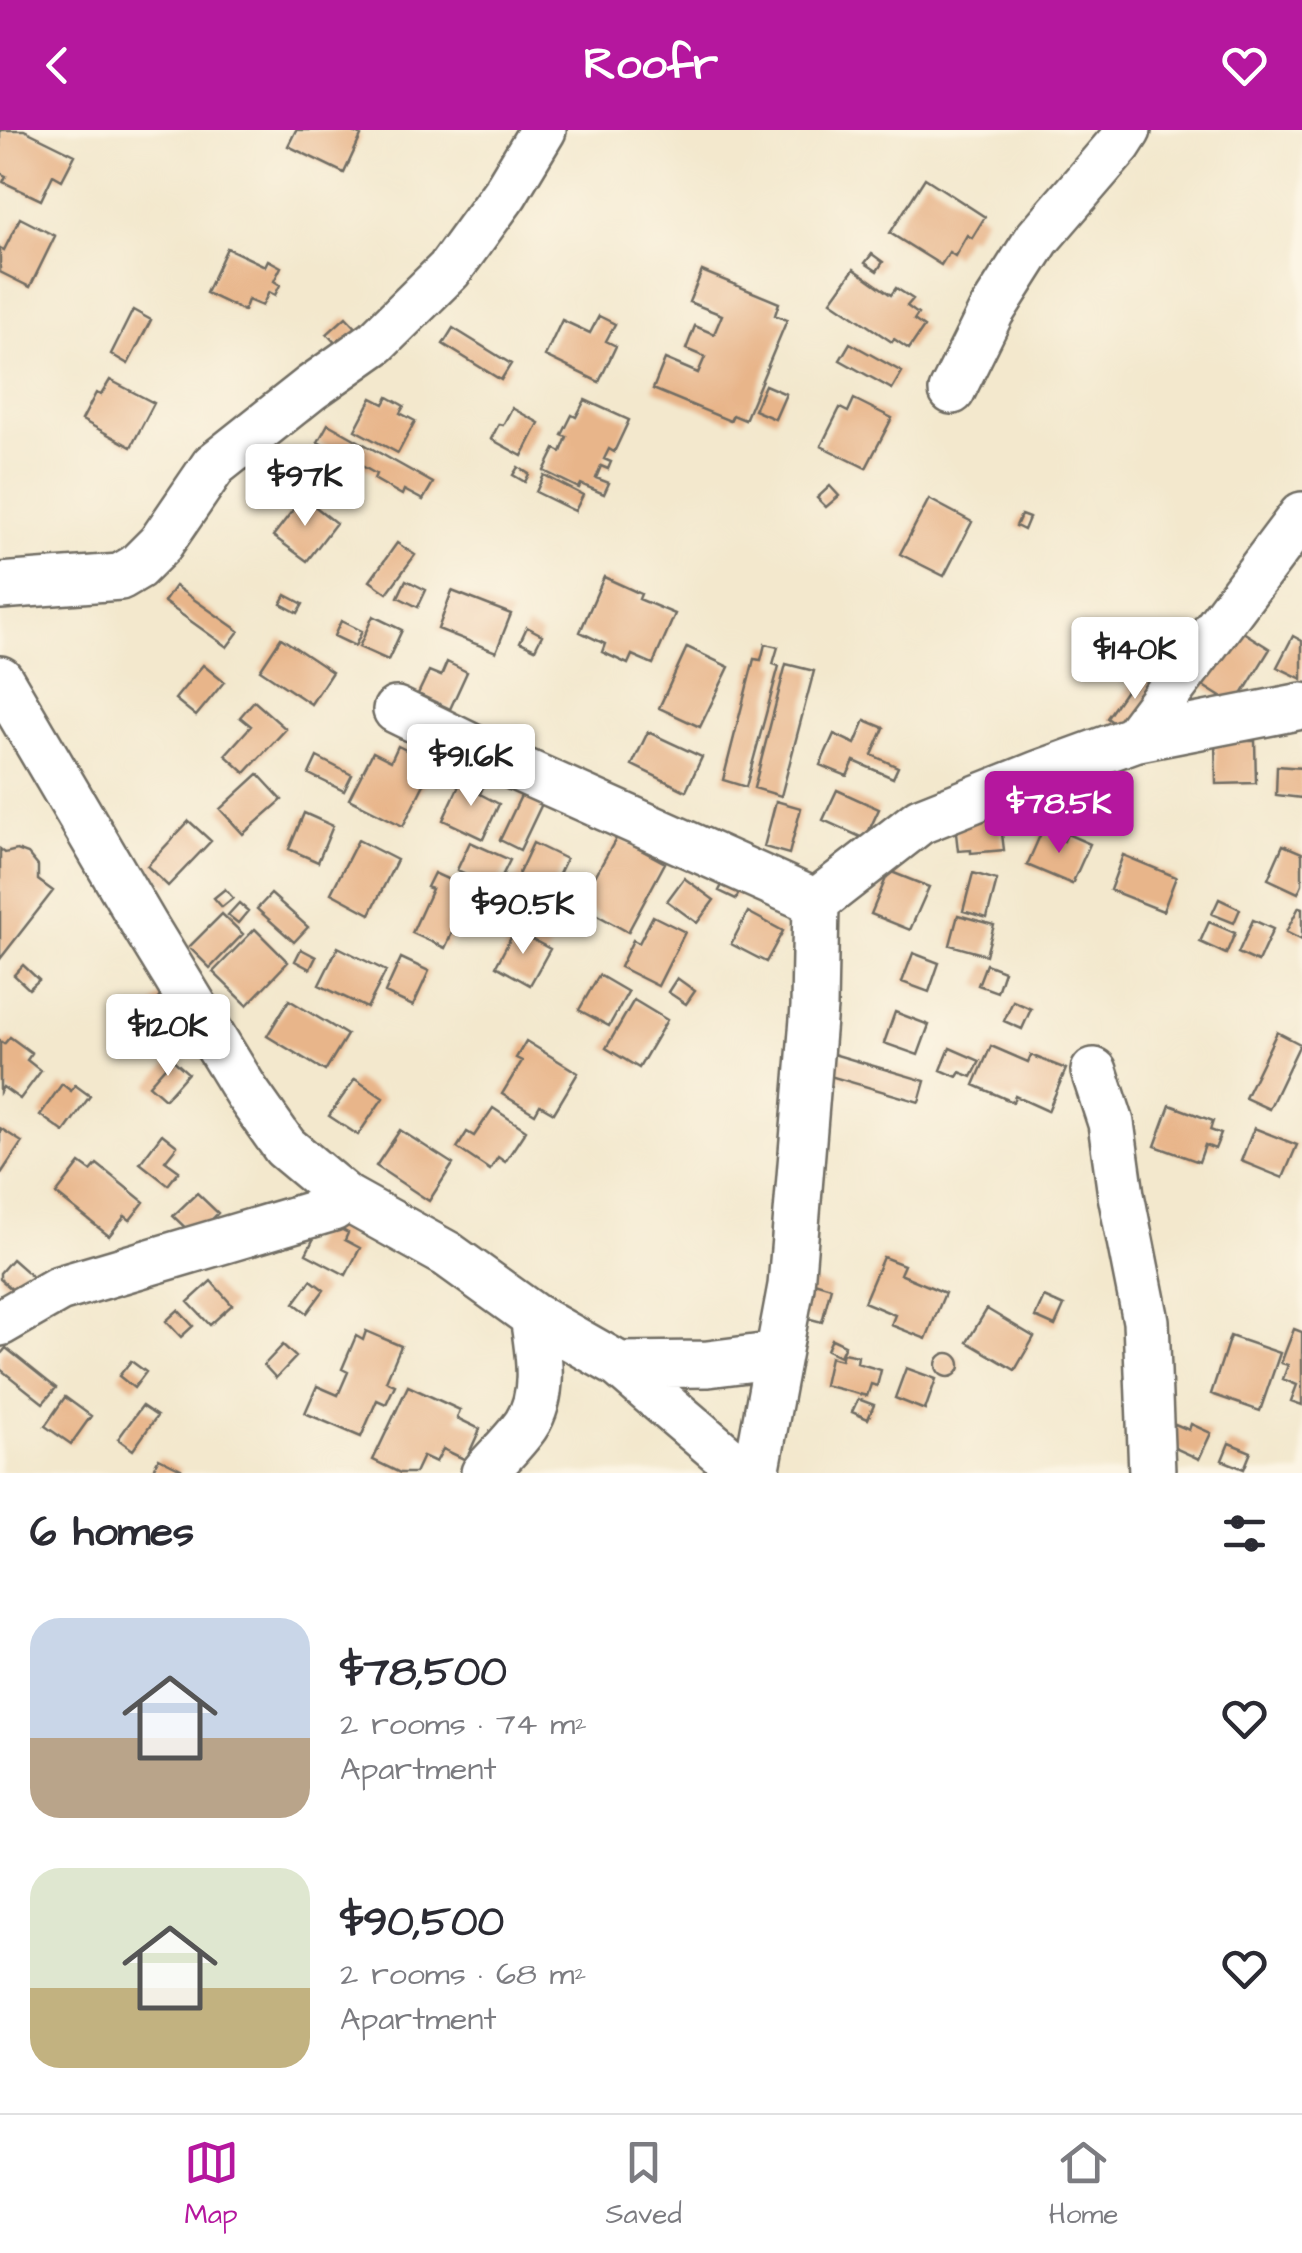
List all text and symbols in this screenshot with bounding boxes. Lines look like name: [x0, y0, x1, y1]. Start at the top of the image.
text: Roofr: [584, 34, 718, 96]
icon: back: [30, 38, 85, 93]
icon: heart: [1217, 38, 1272, 93]
pin: $97K: [246, 444, 364, 529]
text: $97K: [267, 454, 343, 499]
pin: $140K: [1065, 617, 1205, 702]
text: $140K: [1093, 627, 1177, 672]
pin: $91.6K: [390, 724, 552, 809]
text: $91.6K: [429, 734, 513, 779]
pin: $78.5K: [978, 771, 1140, 856]
text: $78.5K: [1007, 781, 1111, 826]
pin: $90.5K: [442, 872, 604, 957]
text: $90.5K: [472, 882, 574, 927]
pin: $120K: [98, 994, 238, 1079]
text: $120K: [128, 1004, 208, 1049]
text: 6 homes: [30, 1504, 194, 1562]
icon: filters: [1217, 1506, 1272, 1561]
text: $78,500: [340, 1644, 507, 1702]
icon: home: [110, 1658, 230, 1778]
icon: heart: [1217, 1691, 1272, 1746]
text: 2 rooms · 74 m²: [340, 1702, 587, 1747]
text: Apartment: [340, 1747, 496, 1792]
text: $90,500: [340, 1894, 504, 1952]
icon: home: [110, 1908, 230, 2028]
icon: heart: [1217, 1941, 1272, 1996]
text: 2 rooms · 68 m²: [340, 1952, 586, 1997]
text: Apartment: [340, 1997, 496, 2042]
tab: Map: [184, 2135, 239, 2234]
tab: Saved: [606, 2135, 682, 2234]
tab: Home: [1049, 2135, 1118, 2234]

